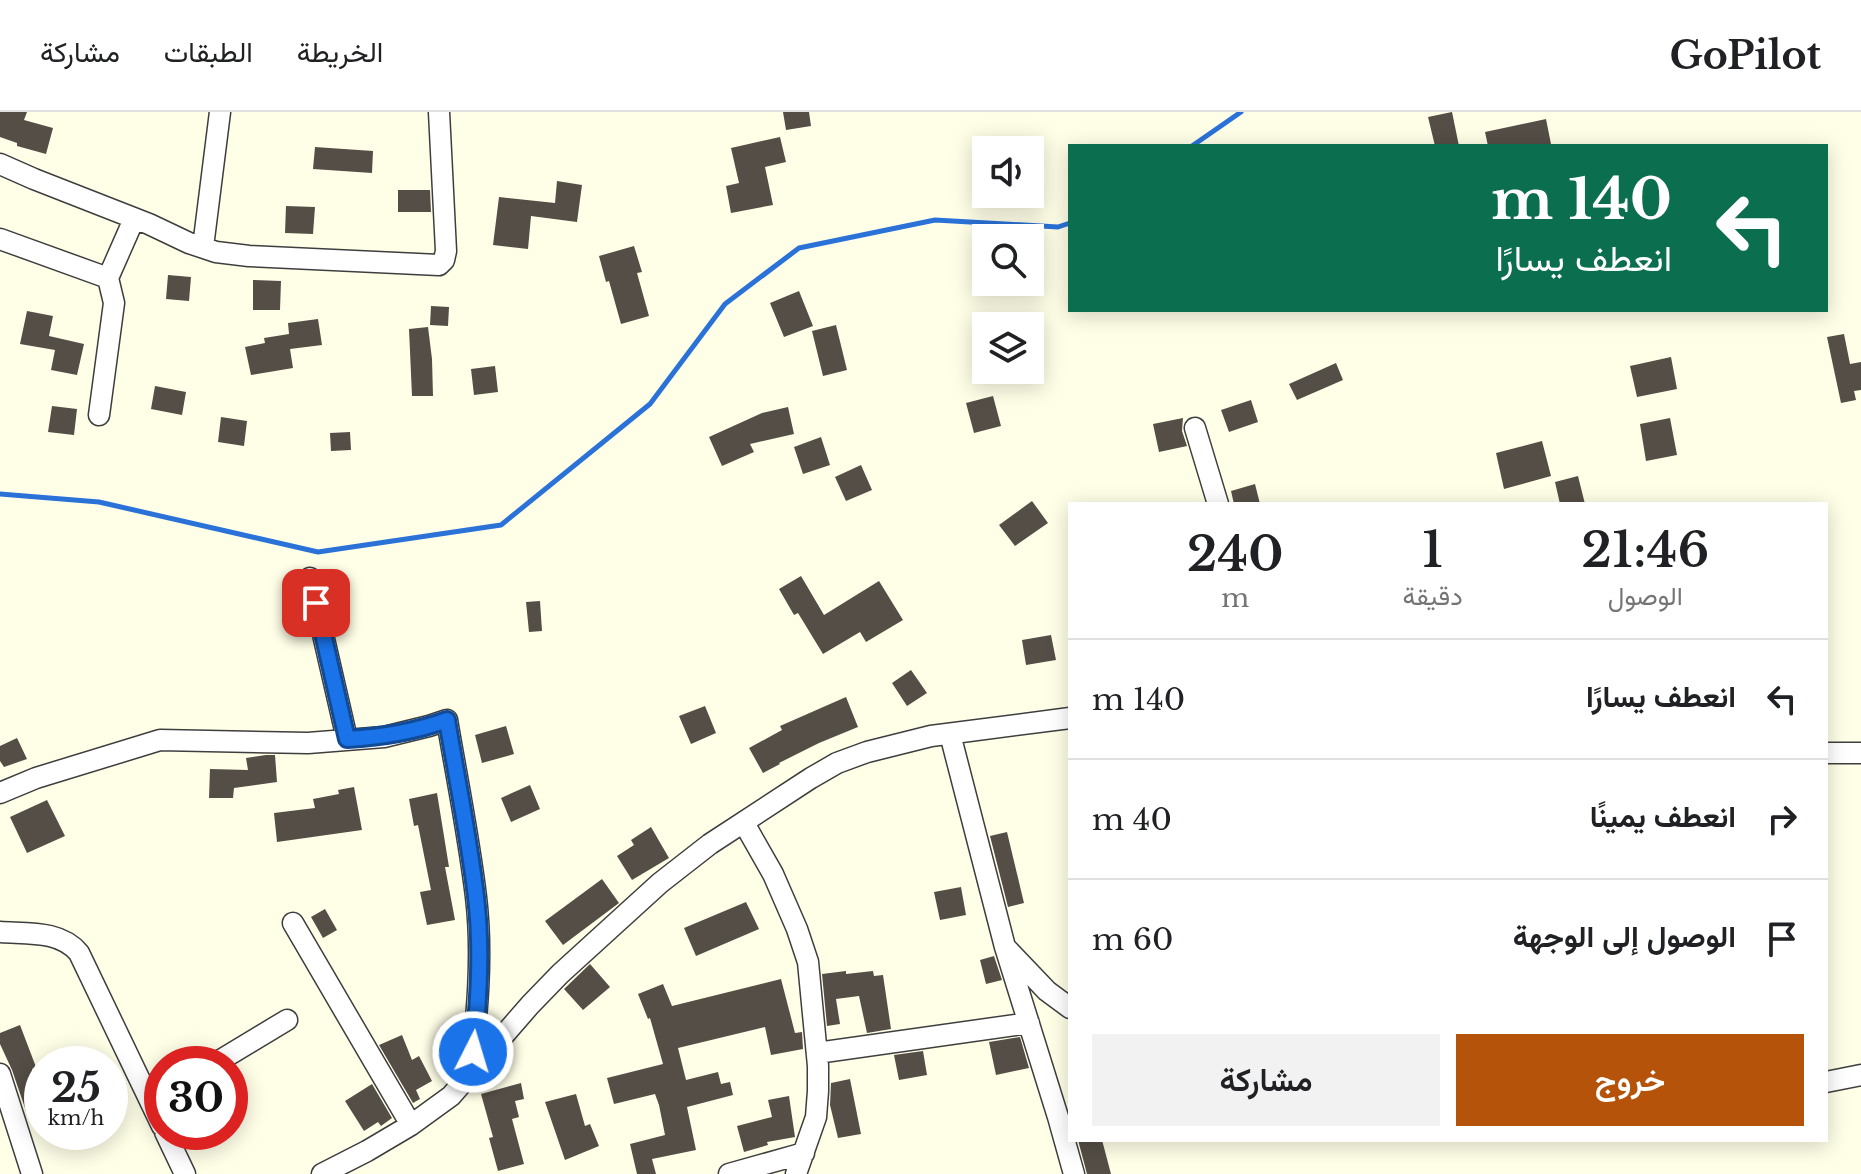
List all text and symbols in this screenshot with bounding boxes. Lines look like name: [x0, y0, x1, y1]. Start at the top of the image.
text: GoPilot: [1669, 32, 1821, 79]
text: مشاركة: [40, 35, 120, 70]
text: الطبقات: [164, 35, 253, 70]
text: الخريطة: [297, 35, 383, 70]
map controls: [972, 136, 1044, 384]
button: sound: [972, 136, 1044, 208]
text: 140 m: [1491, 165, 1672, 234]
icon: left: [1700, 176, 1804, 280]
button: search: [972, 224, 1044, 296]
text: انعطف يسارًا: [1495, 236, 1672, 281]
button: layers: [972, 312, 1044, 384]
text: 1: [1422, 520, 1443, 580]
text: 21:46: [1581, 520, 1709, 580]
text: 240: [1187, 524, 1284, 584]
pin: [282, 569, 350, 637]
text: دقيقة: [1402, 580, 1463, 612]
text: الوصول: [1608, 580, 1683, 612]
icon: arrive: [294, 581, 338, 625]
text: m: [1221, 582, 1249, 614]
icon: left: [1760, 677, 1804, 721]
text: انعطف يسارًا: [1586, 678, 1736, 715]
text: 140 m: [1092, 681, 1185, 718]
icon: right: [1760, 797, 1804, 841]
text: انعطف يمينًا: [1590, 798, 1736, 835]
text: 40 m: [1092, 801, 1172, 838]
icon: arrive: [1760, 917, 1804, 961]
text: الوصول إلى الوجهة: [1513, 918, 1736, 955]
text: 60 m: [1092, 921, 1174, 958]
position arrow: [431, 1010, 515, 1094]
button: مشاركة: [1092, 1034, 1440, 1126]
button: خروج: [1456, 1034, 1804, 1126]
speed limit sign: 30: [144, 1046, 248, 1150]
text: 25: [51, 1063, 101, 1113]
text: km/h: [48, 1106, 104, 1130]

